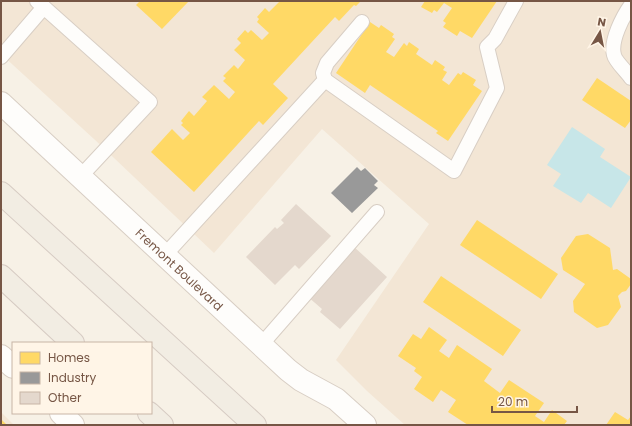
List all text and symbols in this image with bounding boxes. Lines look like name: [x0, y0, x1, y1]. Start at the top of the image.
north arrow: [580, 12, 620, 52]
text: N: [596, 14, 607, 31]
street label: Fremont Boulevard: [132, 224, 227, 314]
legend: [12, 342, 152, 414]
text: Homes: [48, 349, 90, 366]
text: Industry: [48, 369, 97, 386]
scale bar: [492, 388, 577, 414]
text: Other: [48, 389, 82, 406]
text: 20 m: [498, 393, 528, 410]

